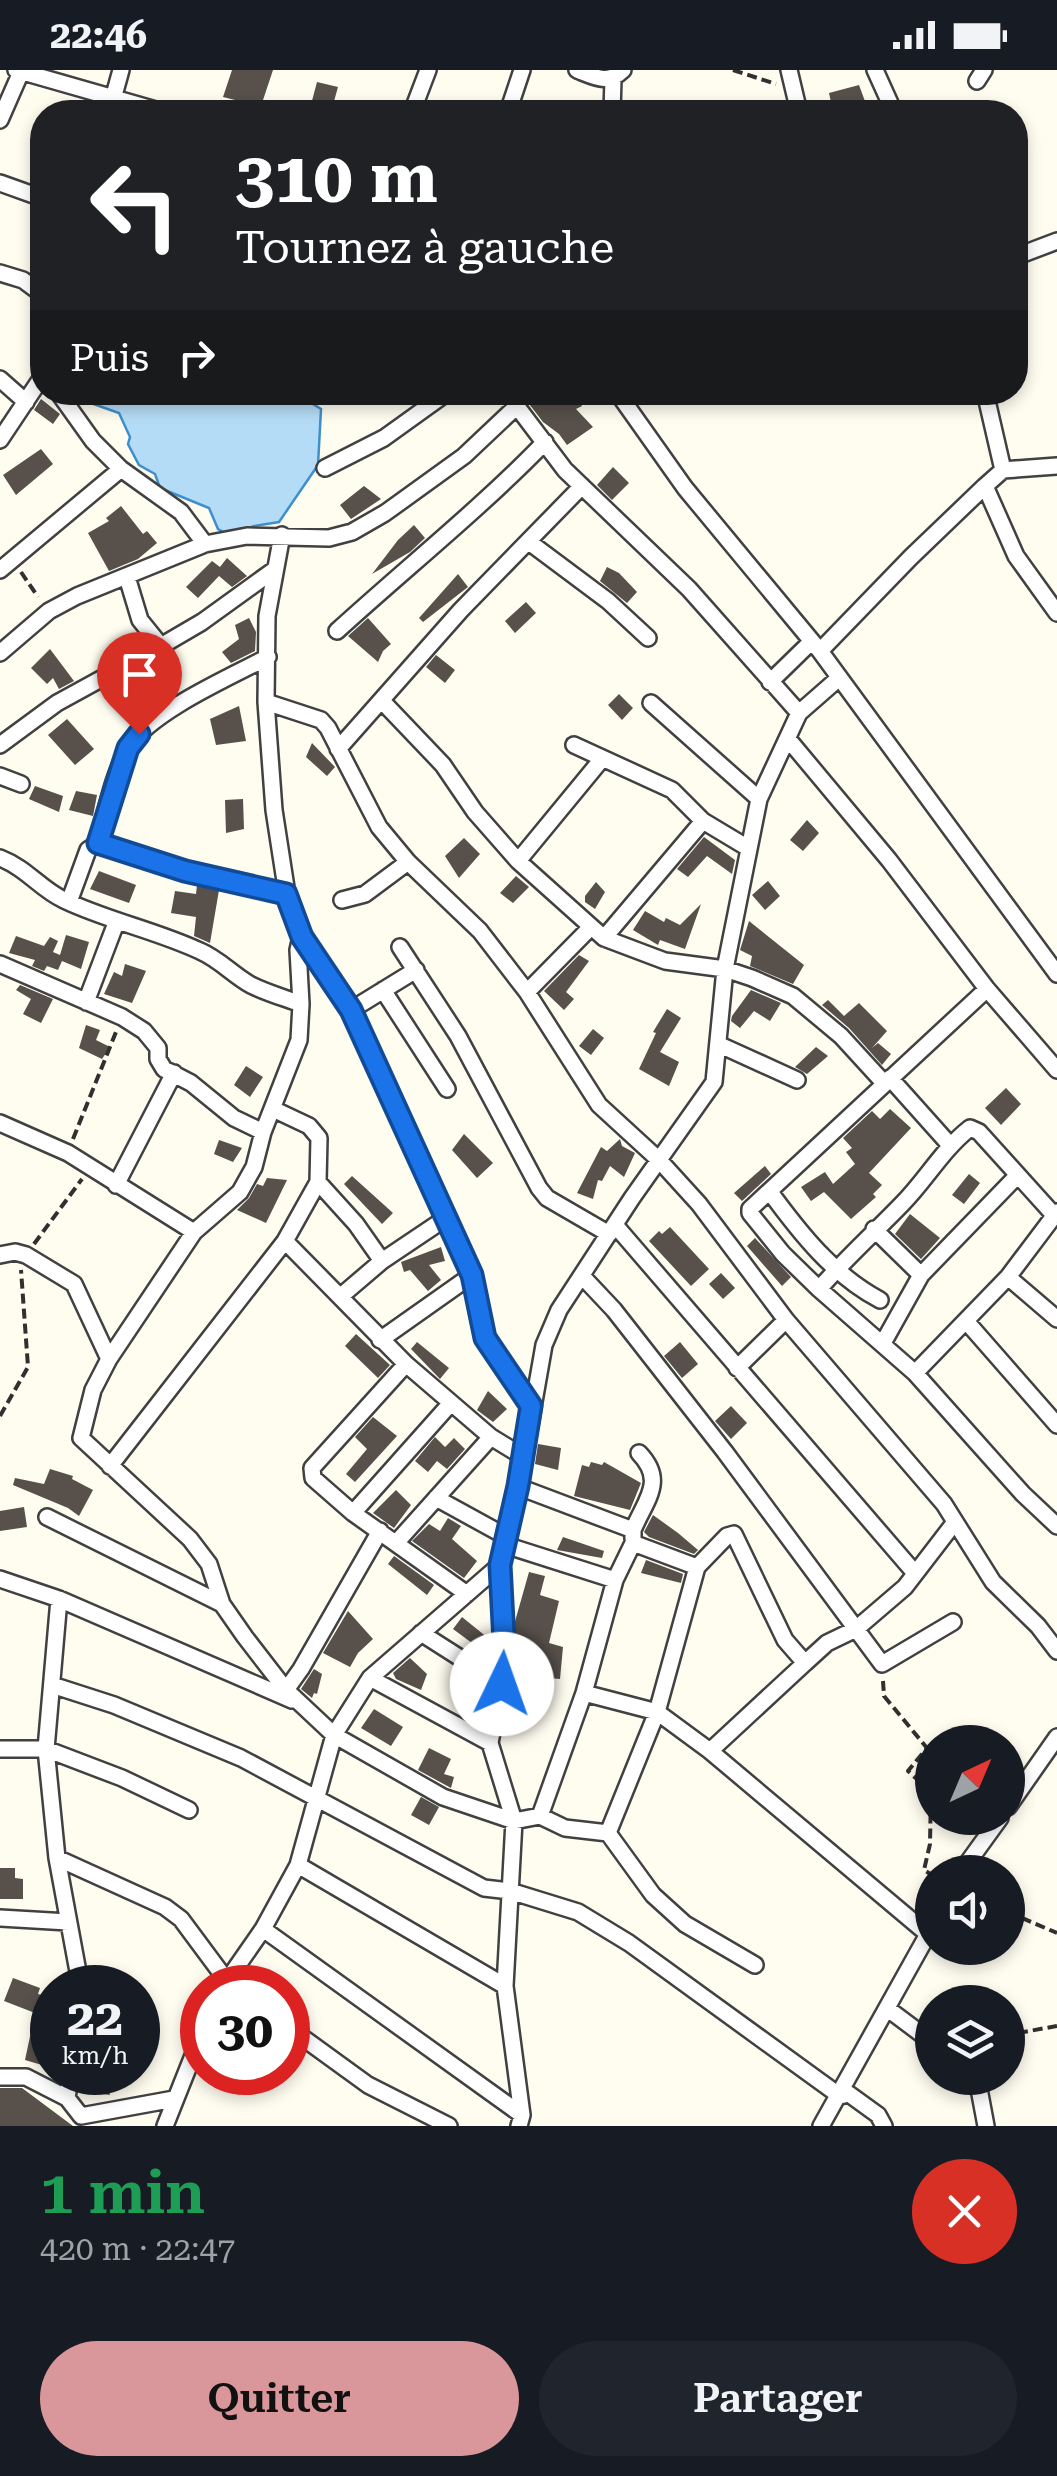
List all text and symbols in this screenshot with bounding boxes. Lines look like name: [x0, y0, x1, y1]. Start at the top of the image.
text: 22:46: [50, 13, 147, 57]
text: 310 m: [235, 137, 438, 219]
icon: left: [70, 140, 200, 270]
text: Tournez à gauche: [235, 221, 614, 274]
icon: right: [169, 330, 224, 385]
text: Puis: [70, 336, 149, 380]
pin: [97, 632, 182, 735]
icon: arrive: [112, 647, 167, 702]
position arrow: [450, 1632, 554, 1736]
north arrow: [915, 1725, 1025, 1835]
map controls: [915, 1725, 1025, 2095]
button: sound: [915, 1855, 1025, 1965]
speed limit sign: 30: [180, 1965, 310, 2095]
button: layers: [915, 1985, 1025, 2095]
text: 22: [67, 1989, 123, 2047]
text: km/h: [62, 2041, 128, 2070]
text: 1 min: [40, 2157, 205, 2228]
button: close: [912, 2159, 1017, 2264]
text: 420 m · 22:47: [40, 2230, 235, 2268]
button: Quitter: [40, 2341, 519, 2456]
button: Partager: [539, 2341, 1017, 2456]

